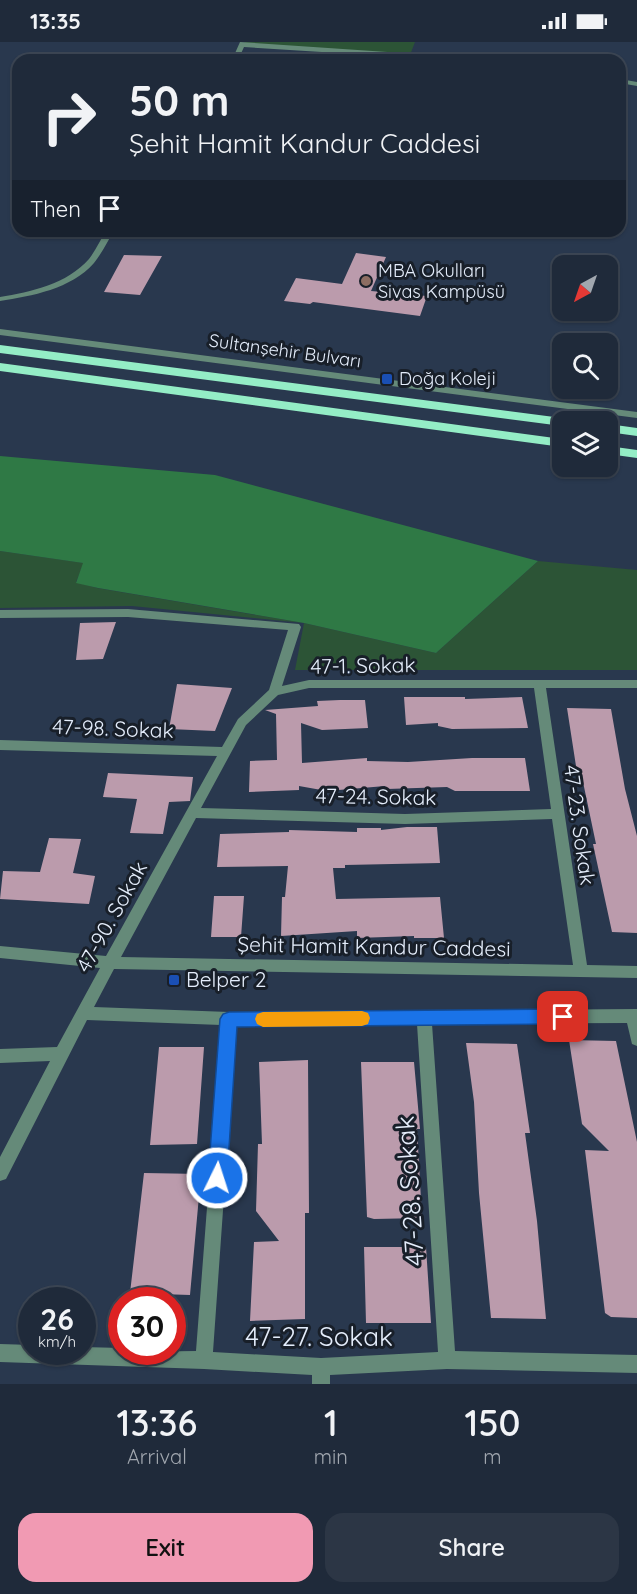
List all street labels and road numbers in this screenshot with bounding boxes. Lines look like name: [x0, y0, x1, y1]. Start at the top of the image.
street label: Sultanşehir Bulvarı: [208, 328, 363, 373]
street label: 47-1. Sokak: [310, 651, 416, 679]
street label: 47-98. Sokak: [52, 713, 174, 743]
street label: 47-23. Sokak: [559, 763, 601, 887]
street label: 47-24. Sokak: [315, 782, 437, 810]
street label: 47-90. Sokak: [70, 857, 152, 976]
street label: Şehit Hamit Kandur Caddesi: [237, 931, 511, 961]
street label: 47-28. Sokak: [388, 1115, 431, 1267]
street label: 47-27. Sokak: [245, 1320, 393, 1353]

